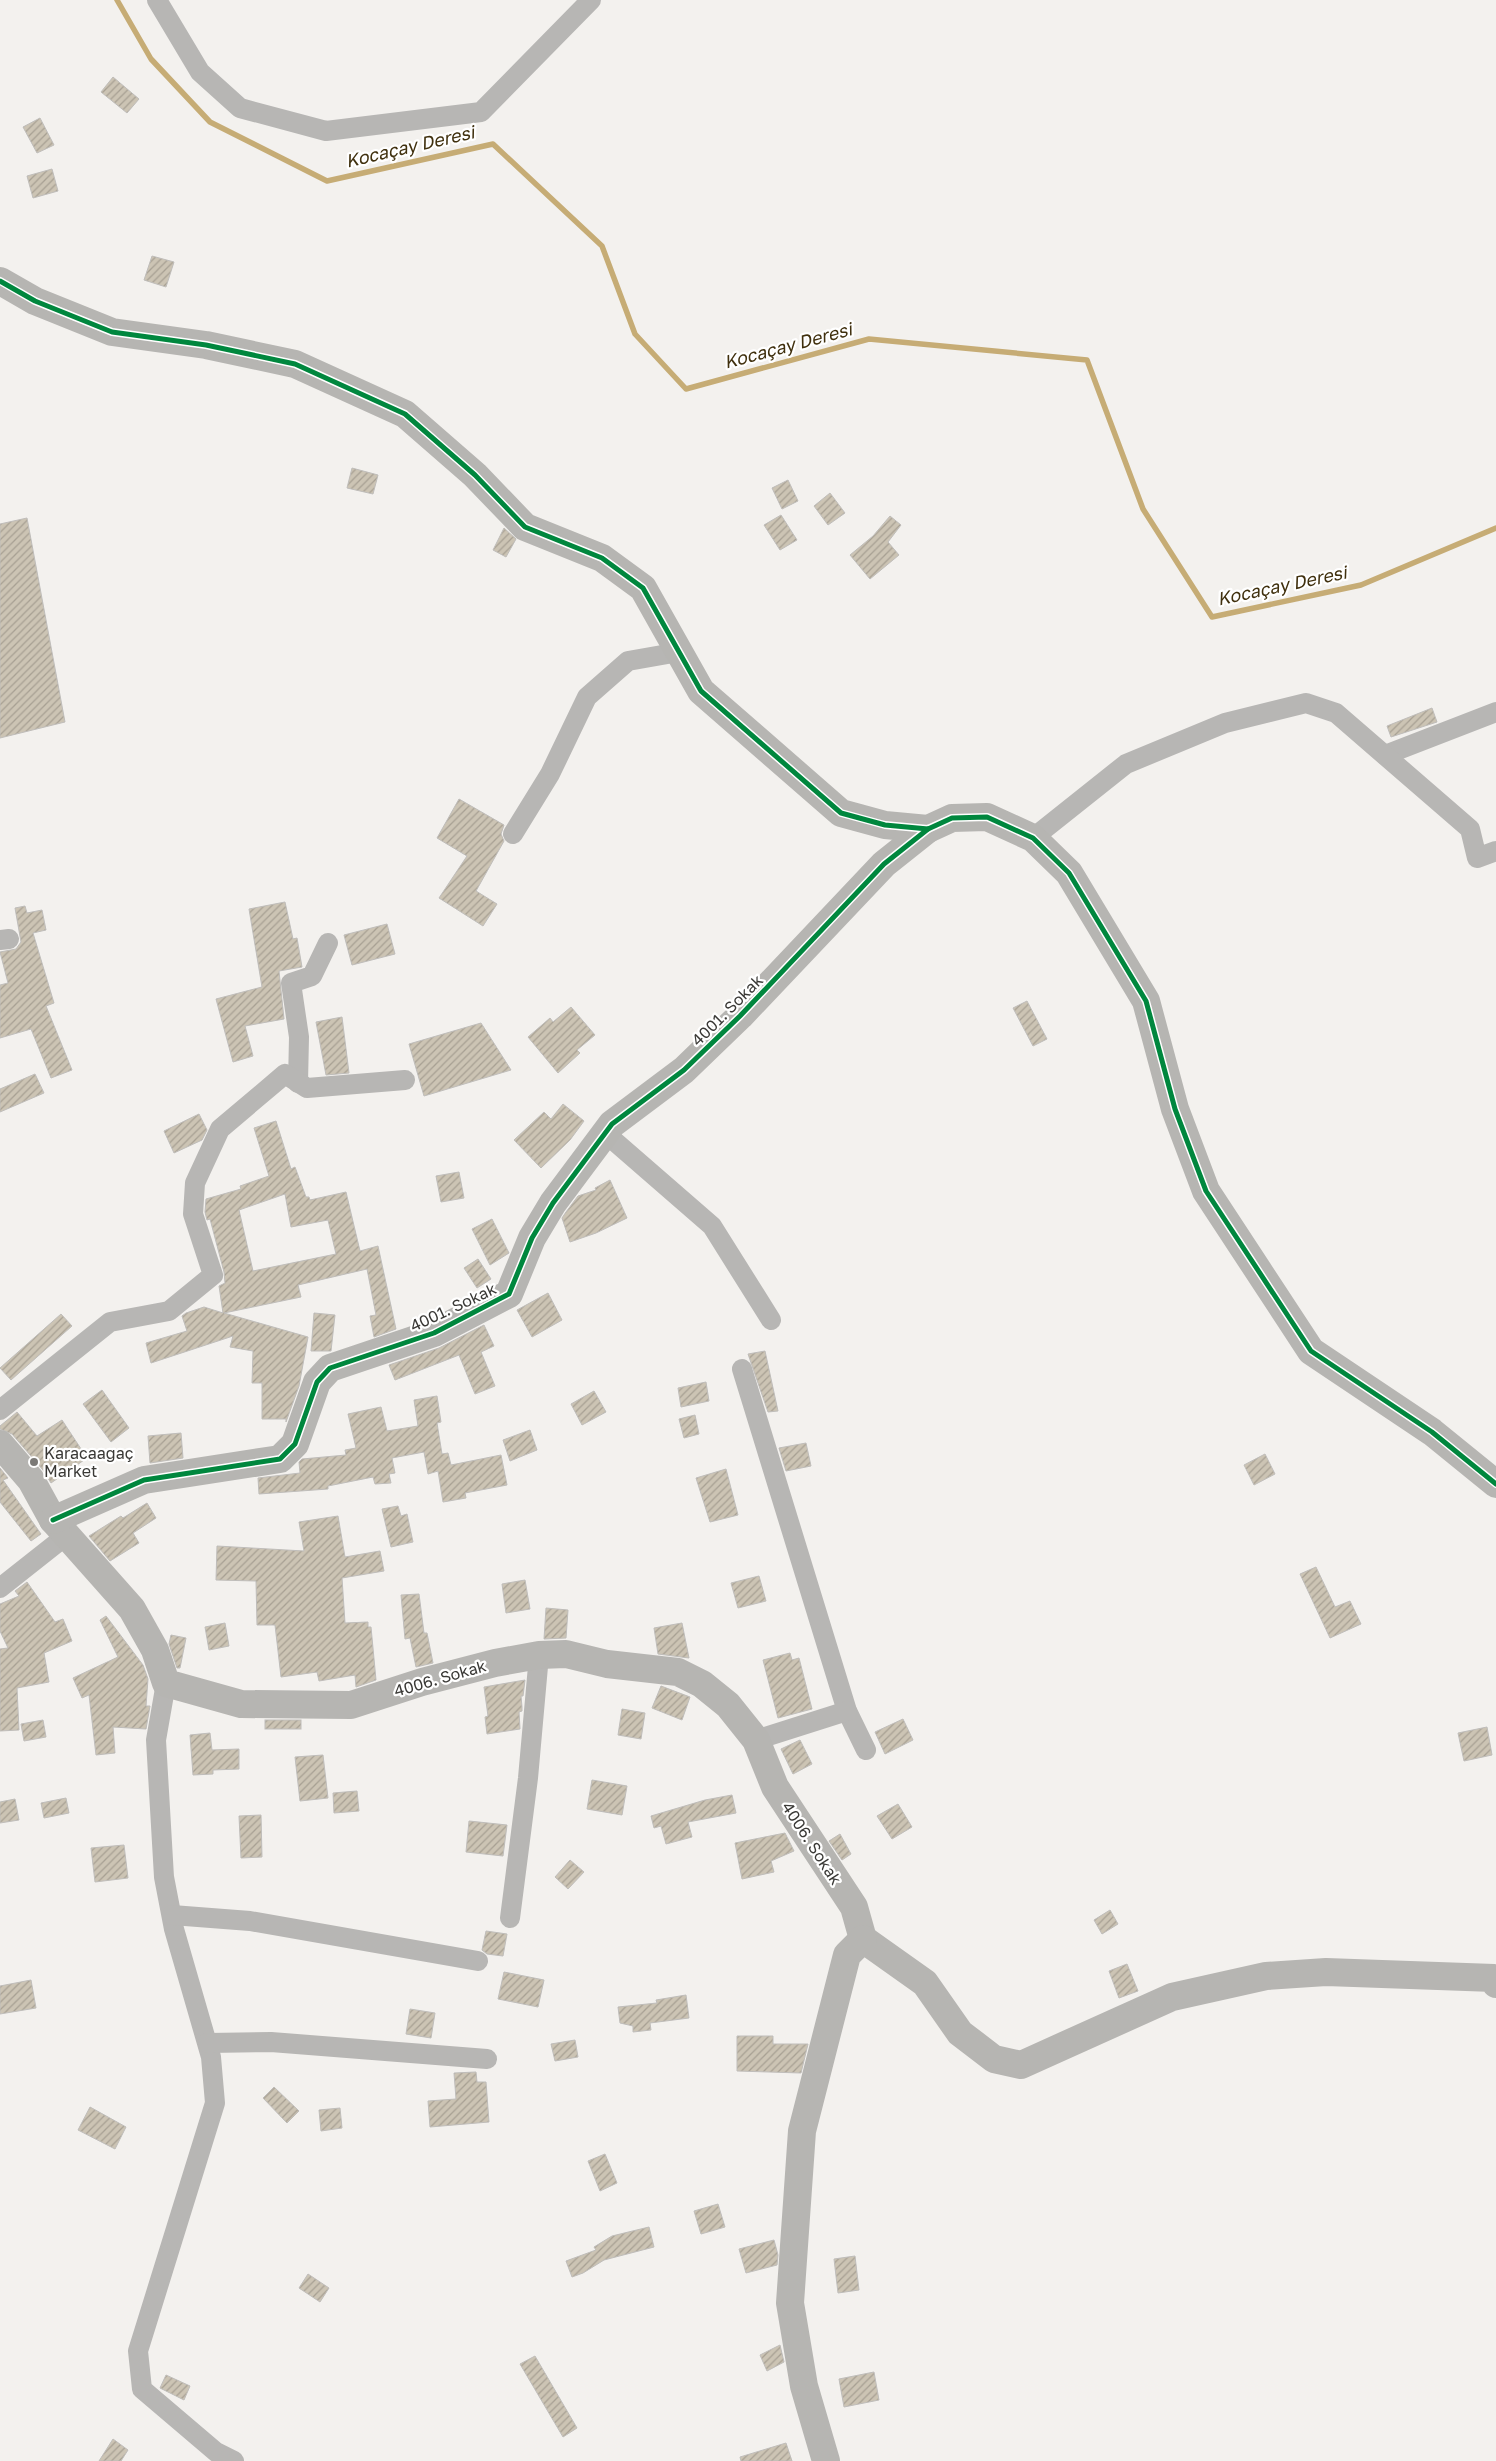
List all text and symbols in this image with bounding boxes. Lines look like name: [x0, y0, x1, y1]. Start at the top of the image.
water label: Kocaçay Deresi: [343, 120, 479, 172]
water label: Kocaçay Deresi: [721, 317, 856, 373]
water label: Kocaçay Deresi: [1215, 560, 1351, 609]
street label: 4001. Sokak: [687, 970, 767, 1050]
street label: 4001. Sokak: [407, 1278, 499, 1336]
place label: Karacaağaç Market: [44, 1443, 134, 1481]
marker: Karacaağaç Market: [28, 1456, 40, 1468]
street label: 4006. Sokak: [392, 1655, 488, 1701]
street label: 4006. Sokak: [778, 1798, 846, 1888]

